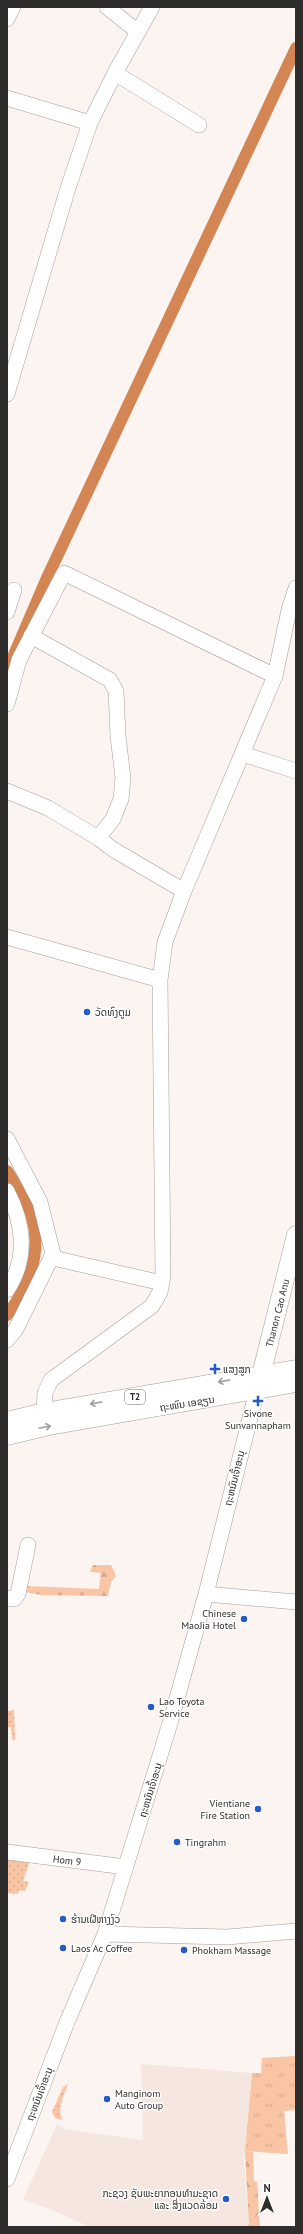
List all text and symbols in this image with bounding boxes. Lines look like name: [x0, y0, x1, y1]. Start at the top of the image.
place label: ວັດທົ່ງຕູມ: [95, 1006, 131, 1019]
marker: ວັດທົ່ງຕູມ: [82, 1007, 92, 1017]
street label: Thanon Cao Anu: [263, 1278, 292, 1349]
place label: ແສງສູກ: [223, 1363, 251, 1376]
marker: ແສງສູກ: [210, 1364, 220, 1374]
one-way arrow: [218, 1378, 231, 1386]
road number: T2: [125, 1390, 145, 1404]
street label: ຖະໜົນ ເອຊຽນ: [159, 1393, 215, 1414]
marker: Sivone Sunvannapham: [253, 1396, 263, 1406]
one-way arrow: [90, 1399, 103, 1407]
place label: Sivone Sunvannapham: [225, 1407, 291, 1432]
one-way arrow: [38, 1422, 51, 1430]
street label: ຖະຫນົນເຈົ້າອະນຸ: [220, 1449, 249, 1507]
place label: Chinese MaoJia Hotel: [181, 1607, 236, 1632]
marker: Chinese MaoJia Hotel: [239, 1614, 249, 1624]
place label: Lao Toyota Service: [159, 1695, 204, 1720]
marker: Lao Toyota Service: [146, 1702, 156, 1712]
street label: ຖະຫນົນເຈົ້າອະນຸ: [135, 1761, 166, 1819]
place label: Vientiane Fire Station: [200, 1797, 250, 1822]
marker: Vientiane Fire Station: [253, 1804, 263, 1814]
place label: Tingrahm: [185, 1836, 226, 1849]
marker: Tingrahm: [172, 1837, 182, 1847]
street label: Hom 9: [52, 1852, 82, 1869]
place label: ຮ້ານເຝີຫາງງົວ: [71, 1913, 120, 1926]
marker: ຮ້ານເຝີຫາງງົວ: [58, 1914, 68, 1924]
place label: Laos Ac Coffee: [71, 1942, 132, 1955]
marker: Laos Ac Coffee: [58, 1943, 68, 1953]
place label: Phokham Massage: [192, 1944, 271, 1957]
marker: Phokham Massage: [179, 1945, 189, 1955]
street label: ຖະຫນົນເຈົ້າອະນຸ: [22, 2065, 57, 2123]
place label: Manginom Auto Group: [115, 2087, 163, 2112]
marker: Manginom Auto Group: [102, 2094, 112, 2104]
north arrow: [247, 2178, 287, 2218]
text: N: [263, 2181, 271, 2195]
place label: ກະຊວງ ຊັບພະຍາກອນທຳມະຊາດ ແລະ ສິ່ງແວດລ້ອມ: [102, 2187, 218, 2212]
marker: ກະຊວງ ຊັບພະຍາກອນທຳມະຊາດ ແລະ ສິ່ງແວດລ້ອມ: [221, 2194, 231, 2204]

